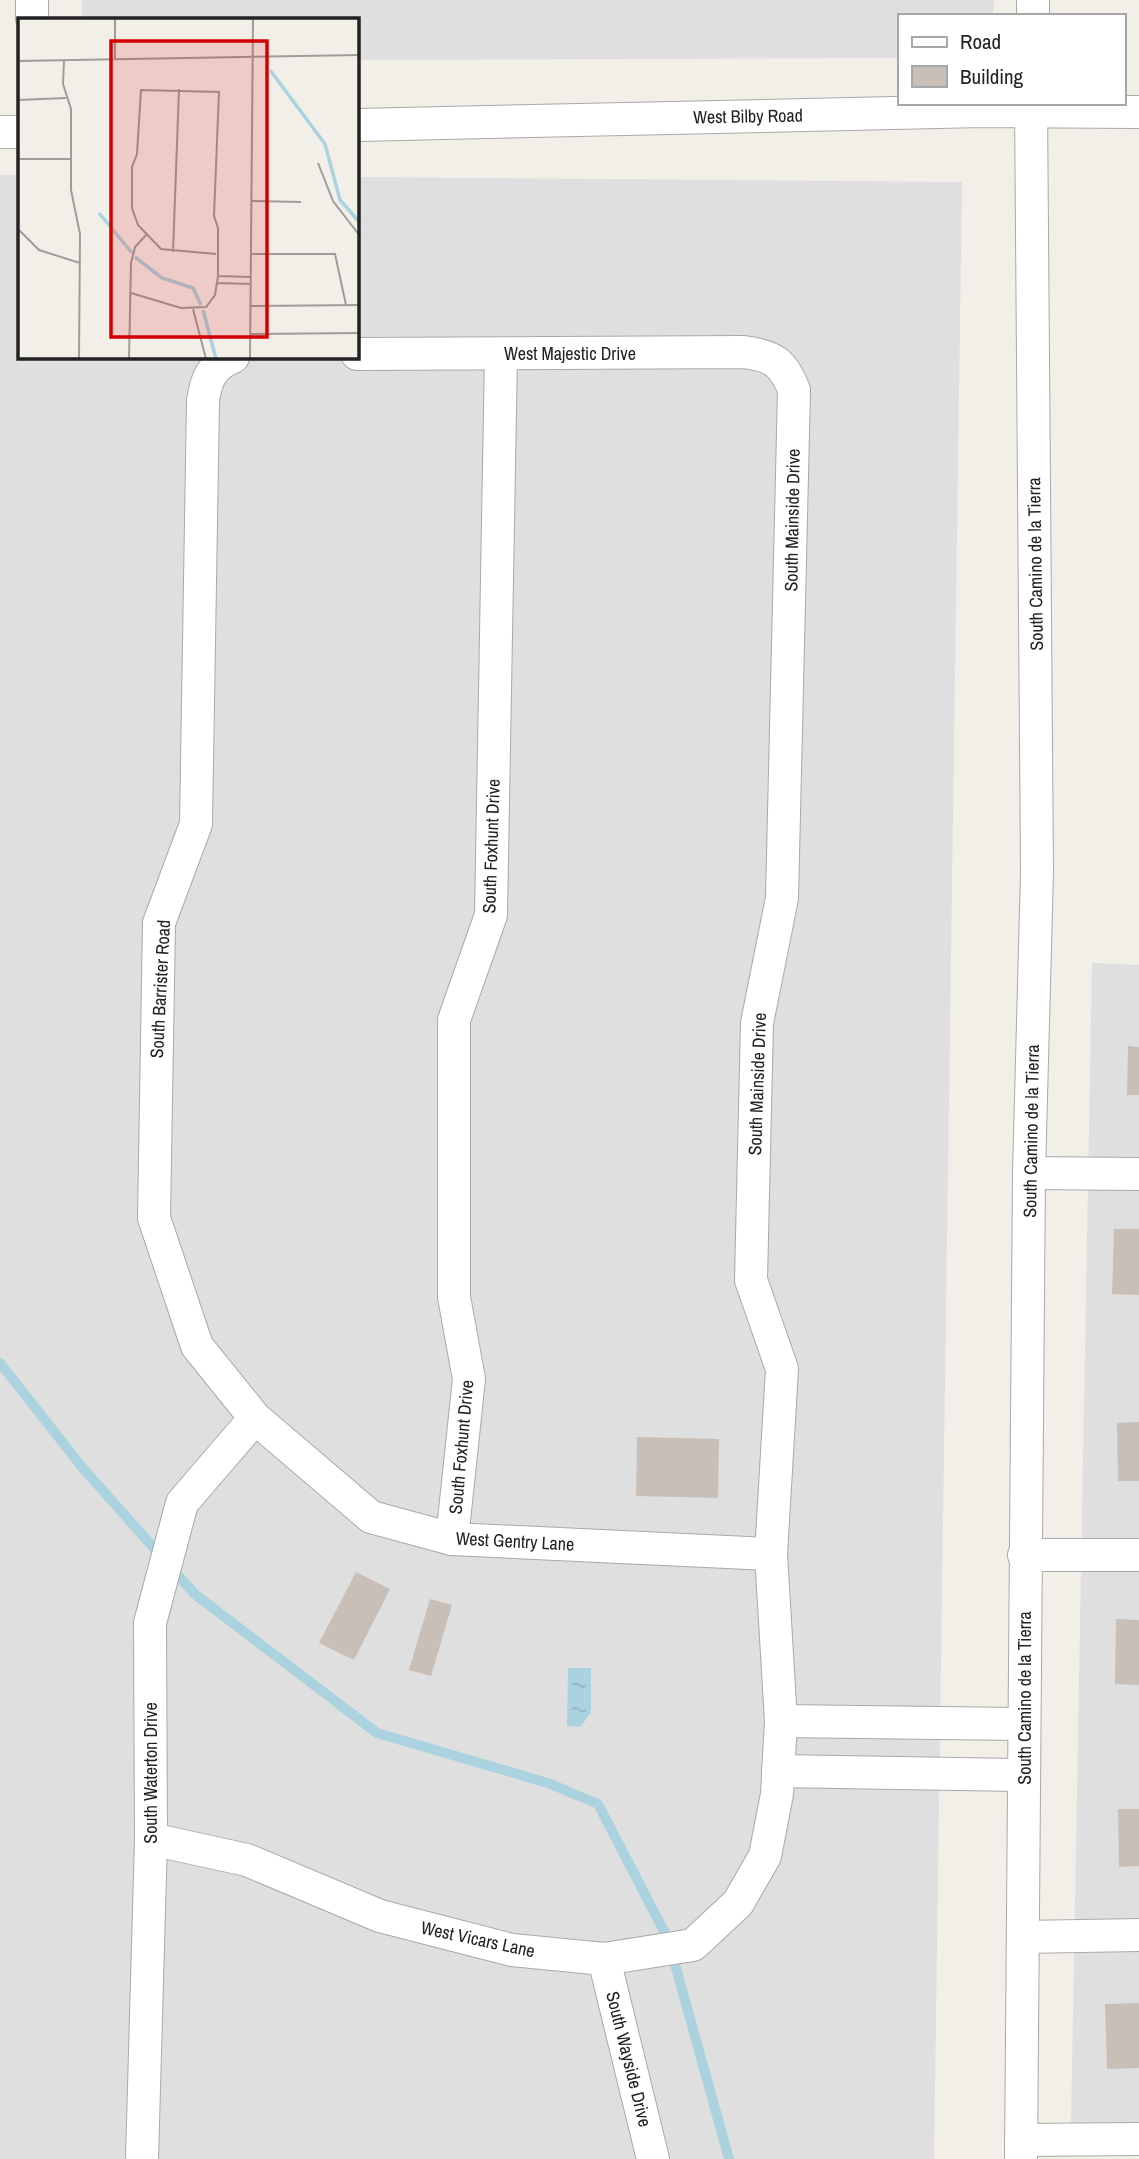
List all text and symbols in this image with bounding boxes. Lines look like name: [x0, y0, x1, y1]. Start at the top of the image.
legend: [898, 14, 1125, 105]
inset map: [18, 18, 359, 359]
text: Road: [960, 27, 1001, 56]
text: Building: [960, 62, 1024, 91]
street label: West Bilby Road: [693, 103, 803, 129]
street label: West Majestic Drive: [504, 341, 636, 366]
street label: South Mainside Drive: [778, 448, 806, 592]
street label: South Camino de la Tierra: [1021, 477, 1049, 651]
street label: South Foxhunt Drive: [476, 778, 506, 914]
street label: South Barrister Road: [144, 919, 176, 1059]
street label: South Mainside Drive: [742, 1012, 772, 1156]
street label: South Camino de la Tierra: [1017, 1044, 1045, 1218]
street label: South Foxhunt Drive: [443, 1379, 479, 1515]
street label: West Gentry Lane: [455, 1525, 575, 1557]
street label: South Camino de la Tierra: [1012, 1611, 1037, 1785]
street label: South Waterton Drive: [138, 1702, 163, 1844]
street label: West Vicars Lane: [419, 1915, 537, 1963]
street label: South Wayside Drive: [600, 1989, 658, 2129]

